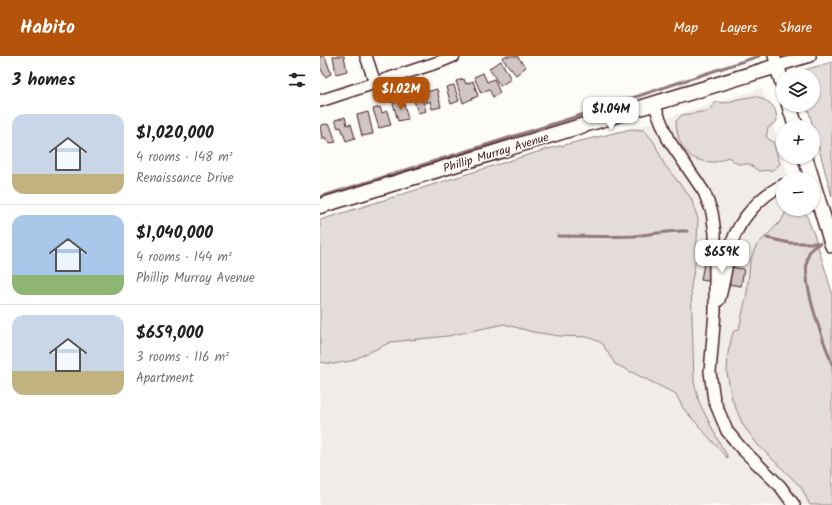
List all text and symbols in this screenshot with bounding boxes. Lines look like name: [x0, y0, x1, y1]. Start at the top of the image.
text: Habito: [20, 13, 75, 43]
text: Map: [674, 17, 698, 39]
text: Layers: [720, 17, 758, 39]
text: Share: [780, 17, 812, 39]
text: 3 homes: [12, 67, 75, 94]
map controls: [776, 68, 820, 216]
button: layers: [776, 68, 820, 112]
icon: filters: [286, 69, 308, 91]
pin: $1.02M: [368, 77, 434, 111]
text: $1.02M: [382, 79, 420, 100]
pin: $1.04M: [578, 97, 644, 131]
text: $1.04M: [592, 99, 630, 120]
text: $1,020,000: [136, 120, 214, 147]
button: +: [776, 120, 820, 164]
street label: Phillip Murray Avenue: [441, 128, 552, 178]
icon: home: [44, 130, 92, 178]
text: 4 rooms · 148 m²: [136, 147, 233, 168]
text: Renaissance Drive: [136, 168, 234, 189]
button: −: [776, 172, 820, 216]
text: $1,040,000: [136, 220, 213, 247]
icon: home: [44, 231, 92, 279]
pin: $659K: [694, 240, 750, 274]
text: $659K: [704, 242, 740, 263]
text: 4 rooms · 144 m²: [136, 247, 232, 268]
text: Phillip Murray Avenue: [136, 268, 255, 289]
text: $659,000: [136, 320, 203, 347]
icon: home: [44, 331, 92, 379]
text: 3 rooms · 116 m²: [136, 347, 229, 368]
text: Apartment: [136, 368, 194, 389]

